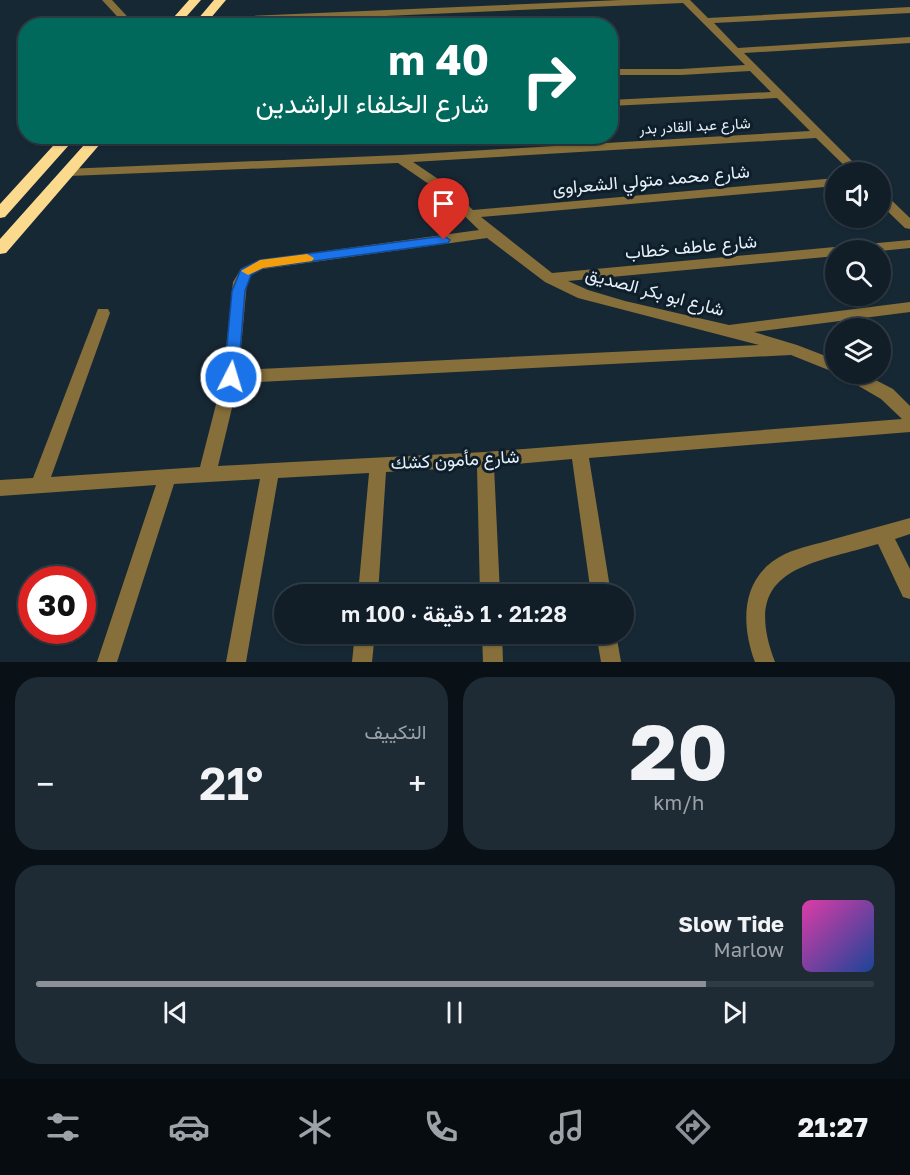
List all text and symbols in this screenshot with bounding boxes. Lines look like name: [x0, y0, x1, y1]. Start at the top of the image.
text: 40 m: [388, 34, 489, 84]
icon: right: [510, 42, 588, 120]
text: شارع الخلفاء الراشدين: [255, 87, 489, 119]
street label: شارع عبد القادر بدر: [638, 113, 751, 140]
street label: شارع محمد متولي الشعراوى: [551, 159, 751, 204]
map controls: [825, 162, 891, 384]
button: sound: [825, 162, 891, 228]
pin: [418, 178, 469, 240]
icon: arrive: [427, 187, 460, 220]
street label: شارع عاطف خطاب: [624, 229, 758, 265]
button: search: [825, 240, 891, 306]
street label: شارع ابو بكر الصديق: [583, 262, 727, 322]
button: layers: [825, 318, 891, 384]
position arrow: [199, 345, 263, 409]
street label: شارع مأمون كشك: [390, 445, 520, 475]
speed limit sign: 30: [18, 566, 96, 644]
text: 21:28 · 1 دقيقة · 100 m: [341, 600, 567, 627]
text: 20: [630, 704, 728, 797]
text: التكييف: [364, 719, 427, 743]
text: 21°: [199, 756, 263, 810]
text: −: [36, 764, 54, 803]
text: +: [408, 764, 426, 803]
text: km/h: [653, 790, 704, 814]
text: Slow Tide: [678, 910, 784, 937]
text: Marlow: [714, 937, 784, 961]
icon: previous: [159, 996, 192, 1029]
icon: pause: [438, 996, 471, 1029]
icon: next: [718, 996, 751, 1029]
icon: filters: [42, 1106, 84, 1148]
icon: car: [168, 1106, 210, 1148]
icon: climate: [294, 1106, 336, 1148]
icon: phone: [420, 1106, 462, 1148]
icon: music: [546, 1106, 588, 1148]
icon: directions: [672, 1106, 714, 1148]
text: 21:27: [798, 1111, 868, 1143]

